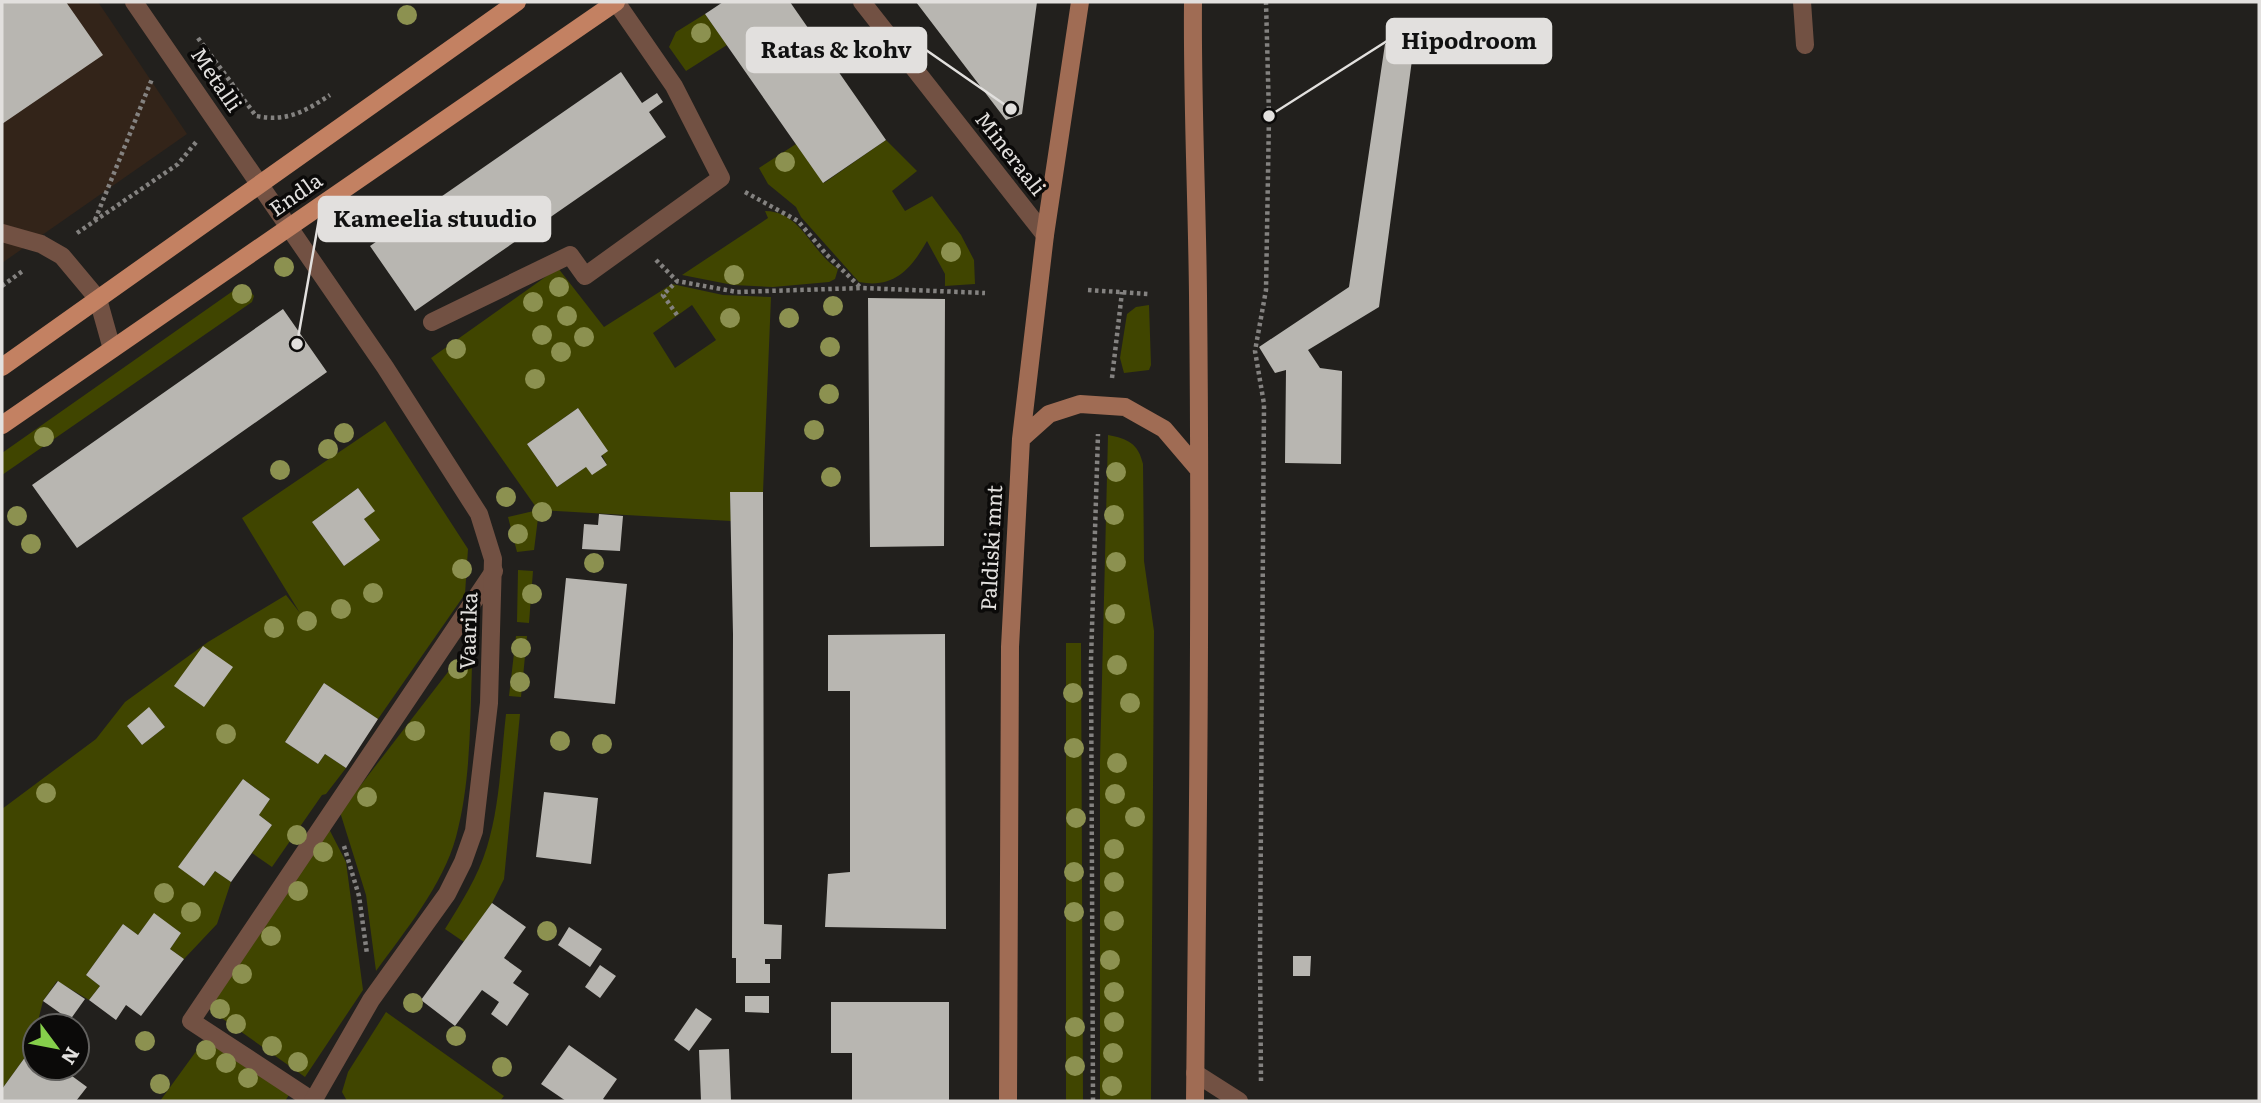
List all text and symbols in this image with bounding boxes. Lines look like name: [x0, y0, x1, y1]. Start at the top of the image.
callout: Hipodroom: [1387, 19, 1551, 63]
text: Hipodroom: [1401, 22, 1537, 56]
callout: Ratas & kohv: [747, 28, 926, 72]
text: Ratas & kohv: [760, 31, 912, 65]
street label: Metalli: [185, 40, 251, 117]
street label: Mineraali: [969, 104, 1055, 201]
street label: Endla: [262, 163, 328, 222]
callout: Kameelia stuudio: [319, 197, 550, 241]
text: Kameelia stuudio: [333, 200, 537, 234]
street label: Paldiski mnt: [971, 484, 1008, 612]
street label: Vaarika: [450, 591, 483, 670]
north arrow: [21, 1012, 91, 1082]
text: N: [55, 1042, 87, 1071]

